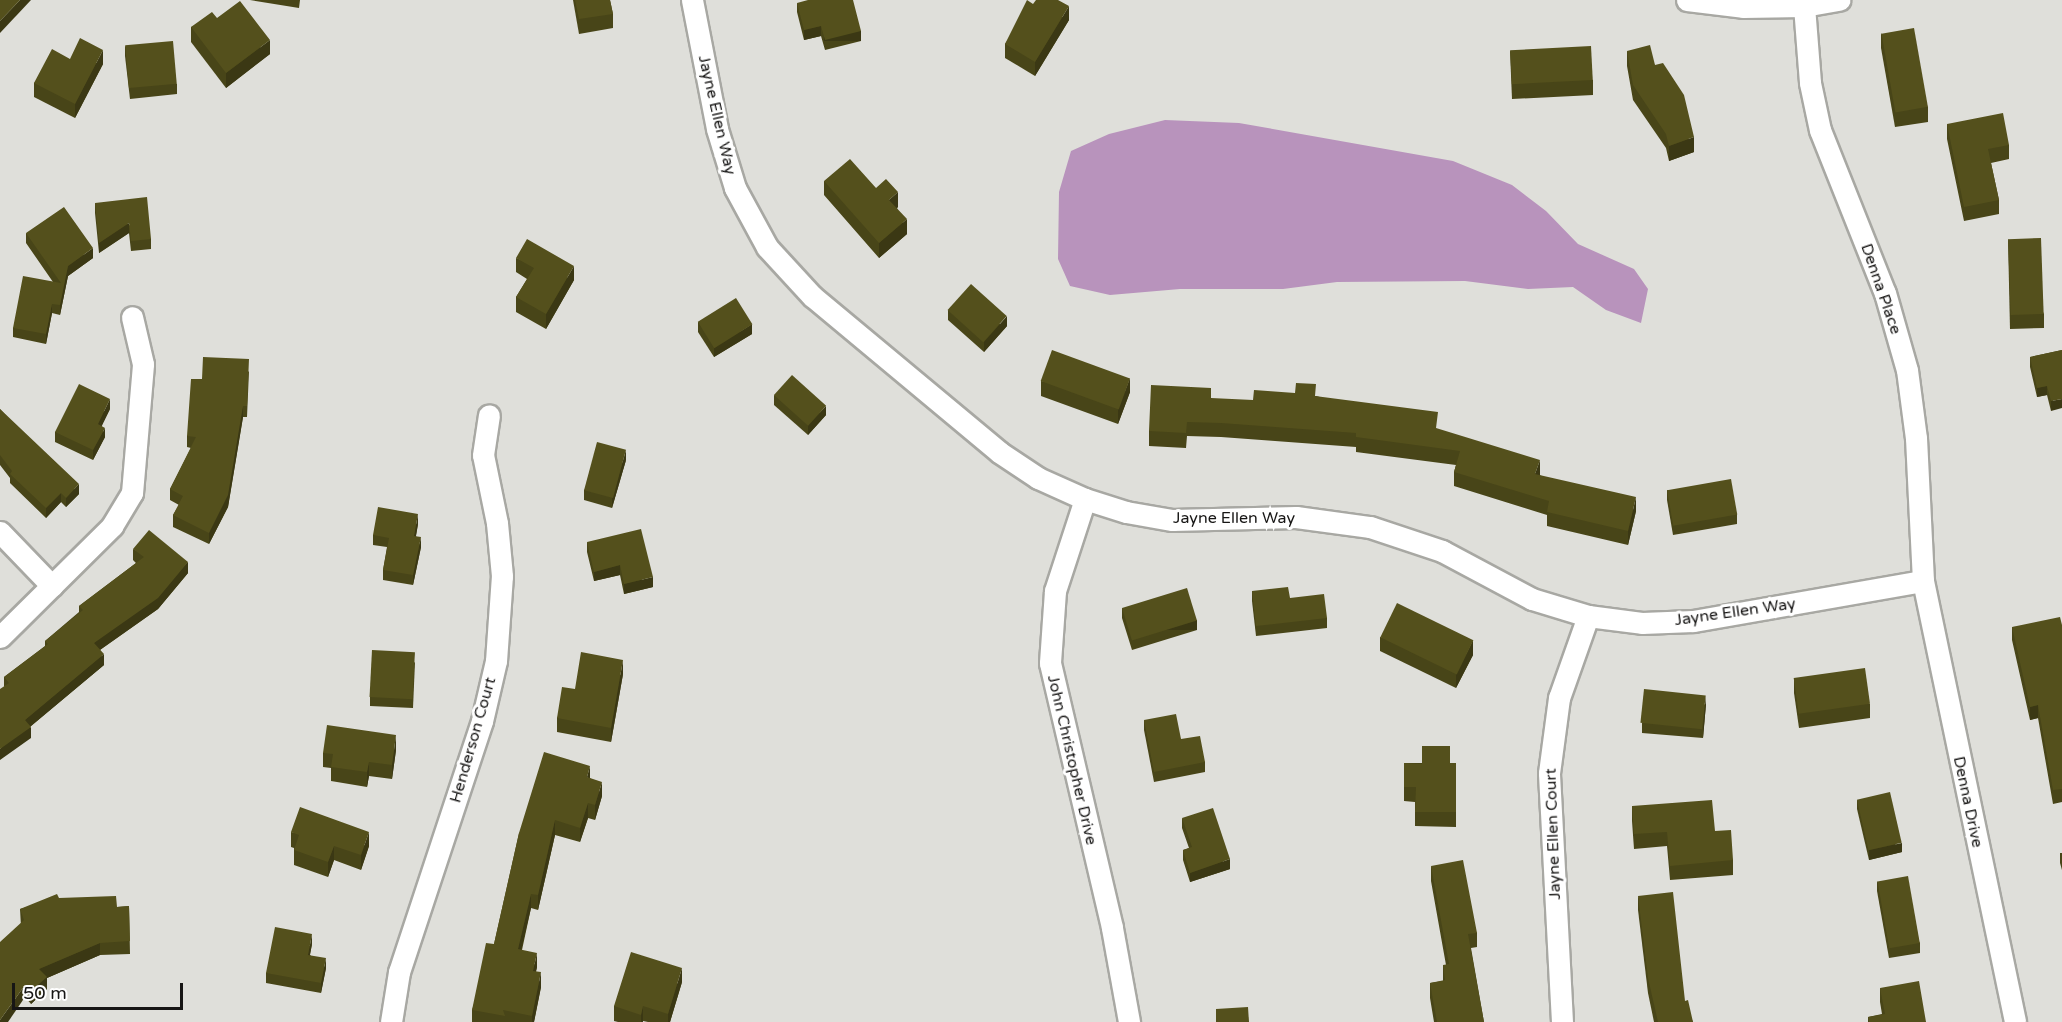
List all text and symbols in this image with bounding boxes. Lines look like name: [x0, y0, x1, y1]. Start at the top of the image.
street label: Jayne Ellen Way: [694, 53, 740, 177]
street label: Denna Place: [1857, 241, 1905, 337]
street label: Jayne Ellen Way: [1173, 508, 1295, 528]
street label: Jayne Ellen Way: [1673, 594, 1797, 630]
street label: John Christopher Drive: [1043, 673, 1101, 847]
street label: Henderson Court: [446, 675, 500, 805]
street label: Denna Drive: [1949, 755, 1987, 849]
street label: Jayne Ellen Court: [1541, 768, 1565, 900]
scale bar: [15, 971, 186, 1009]
text: 50 m: [23, 982, 67, 1004]

